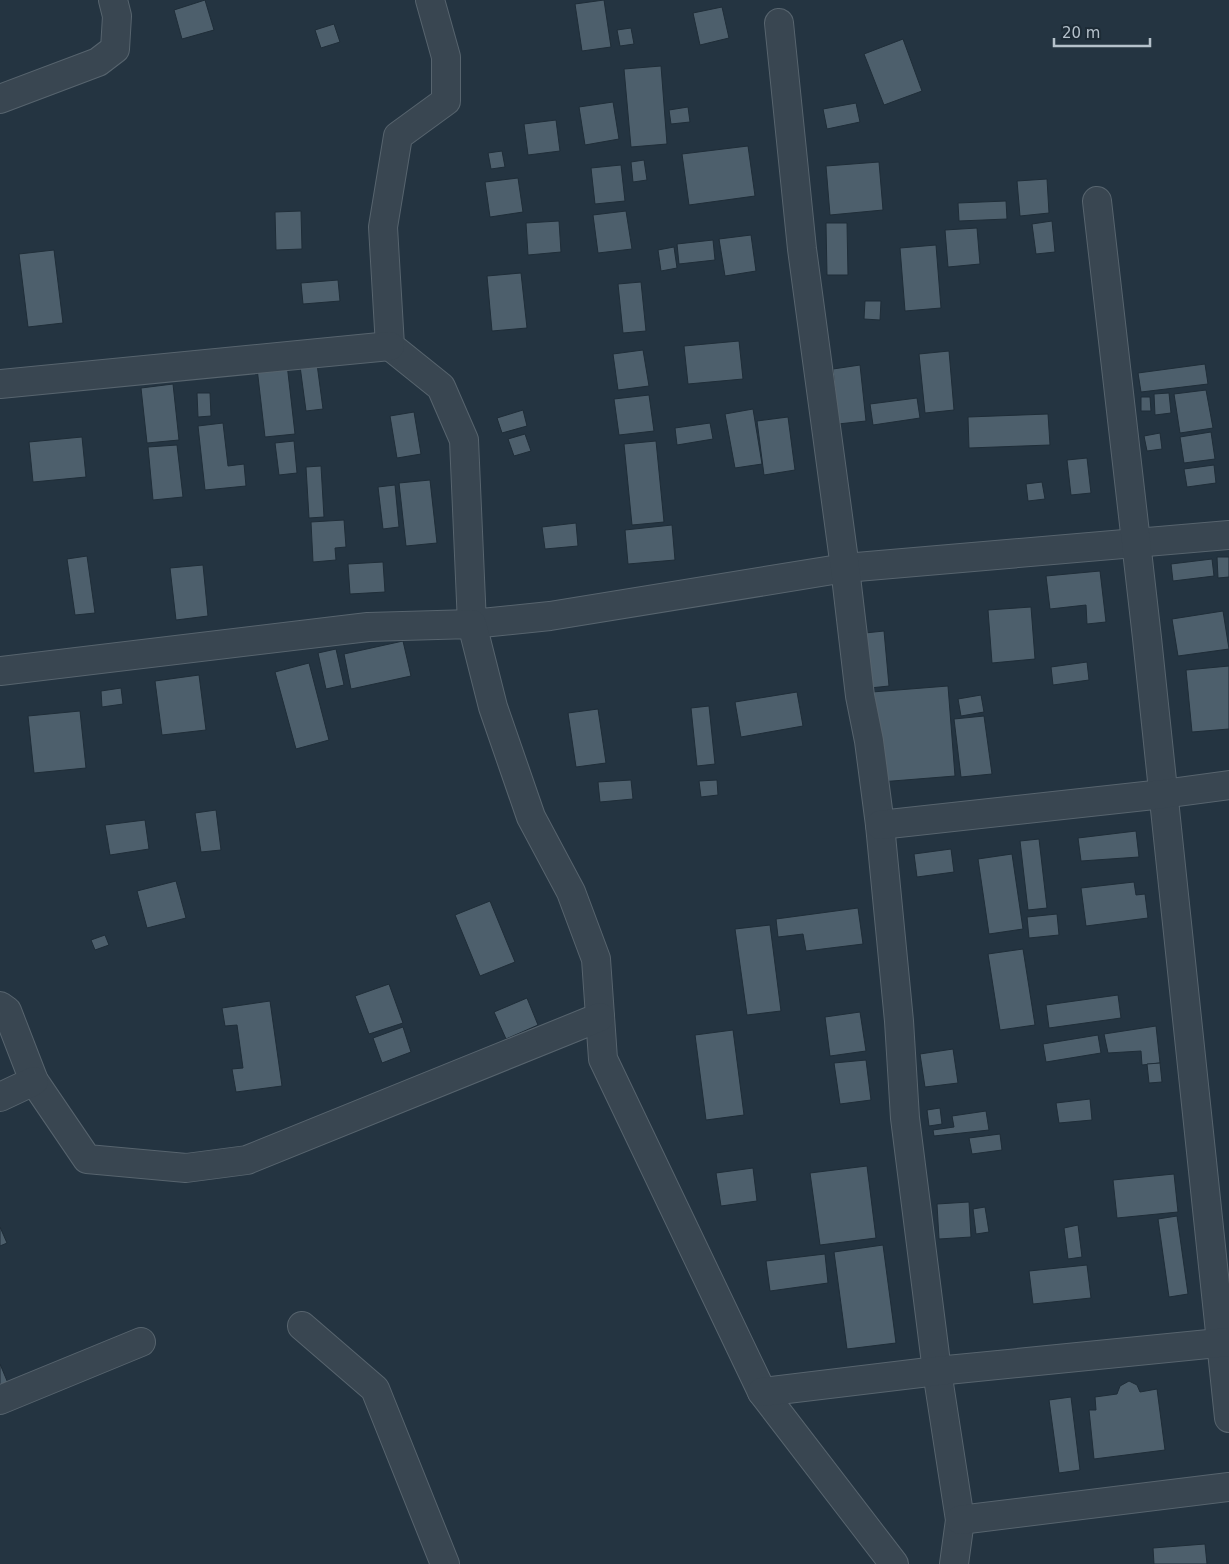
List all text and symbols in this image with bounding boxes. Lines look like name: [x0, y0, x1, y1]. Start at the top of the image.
scale bar: [1054, 15, 1150, 47]
text: 20 m: [1062, 24, 1100, 42]

